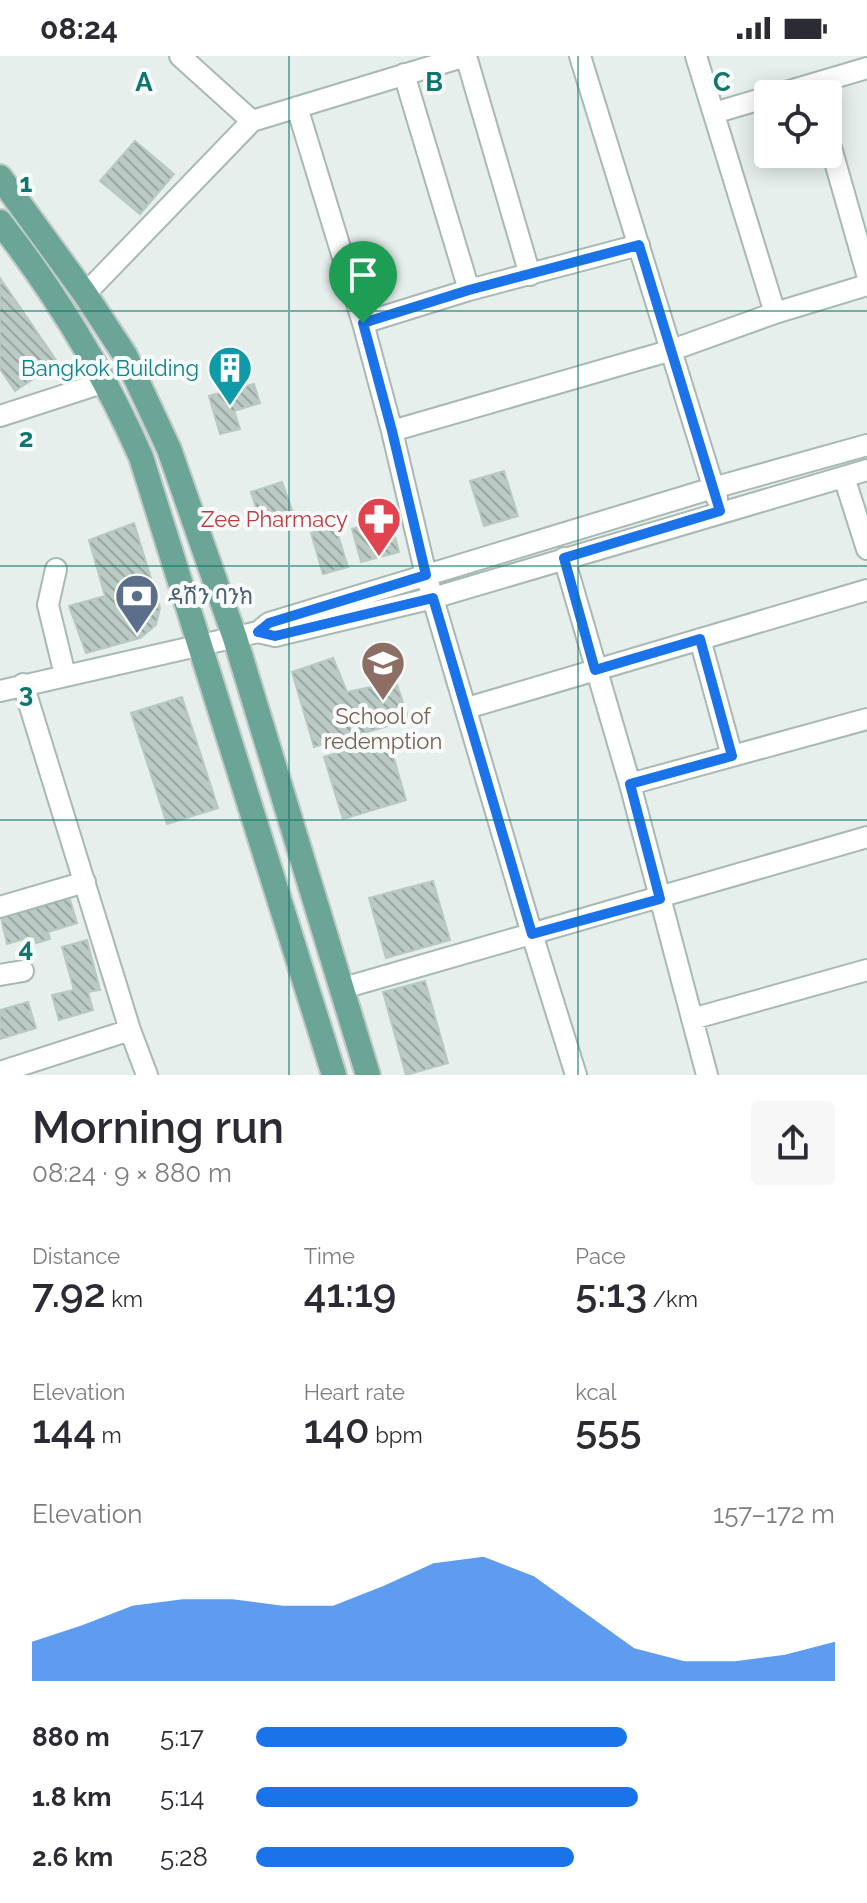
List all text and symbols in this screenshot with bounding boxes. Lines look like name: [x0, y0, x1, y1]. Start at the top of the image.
text: 08:24: [40, 11, 118, 46]
text: A: [135, 67, 153, 97]
text: B: [425, 67, 443, 97]
text: C: [713, 67, 731, 97]
map controls: [754, 80, 842, 168]
button: locate: [754, 80, 842, 168]
text: 1: [20, 168, 33, 198]
pin: [329, 241, 397, 323]
icon: arrive: [341, 253, 385, 297]
building icon: Bangkok Building: [206, 344, 254, 407]
place label: Bangkok Building: [21, 355, 199, 381]
text: 2: [19, 423, 33, 453]
pharmacy icon: Zee Pharmacy: [355, 495, 403, 558]
place label: Zee Pharmacy: [201, 506, 348, 532]
bank icon: ዳሽን ባንክ: [113, 572, 161, 635]
place label: ዳሽን ባንክ: [168, 583, 253, 609]
school or university icon: School of redemption: [359, 639, 407, 702]
text: 3: [19, 678, 33, 708]
place label: School of redemption: [324, 703, 442, 754]
text: 4: [19, 933, 33, 963]
button: share: [751, 1101, 835, 1185]
text: Morning run: [32, 1102, 284, 1153]
text: 08:24 · 9 × 880 m: [32, 1158, 232, 1188]
text: Distance: [32, 1243, 120, 1269]
text: Time: [304, 1243, 355, 1269]
text: Pace: [575, 1243, 626, 1269]
text: 7.92: [32, 1269, 106, 1316]
text: 41:19: [304, 1269, 396, 1316]
text: 5:13: [575, 1269, 647, 1316]
text: km: [106, 1286, 143, 1312]
text: /km: [647, 1286, 698, 1312]
text: Elevation: [32, 1379, 125, 1405]
text: Heart rate: [304, 1379, 405, 1405]
text: kcal: [575, 1379, 616, 1405]
text: 144: [32, 1405, 96, 1452]
text: 140: [304, 1405, 370, 1452]
text: 555: [575, 1405, 641, 1452]
text: m: [96, 1422, 122, 1448]
text: bpm: [370, 1422, 423, 1448]
text: Elevation: [32, 1499, 142, 1529]
text: 157–172 m: [713, 1499, 835, 1529]
text: 880 m: [32, 1722, 110, 1752]
text: 5:17: [160, 1722, 204, 1752]
text: 1.8 km: [32, 1782, 111, 1812]
text: 5:14: [160, 1782, 204, 1812]
text: 2.6 km: [32, 1842, 113, 1872]
text: 5:28: [160, 1842, 208, 1872]

